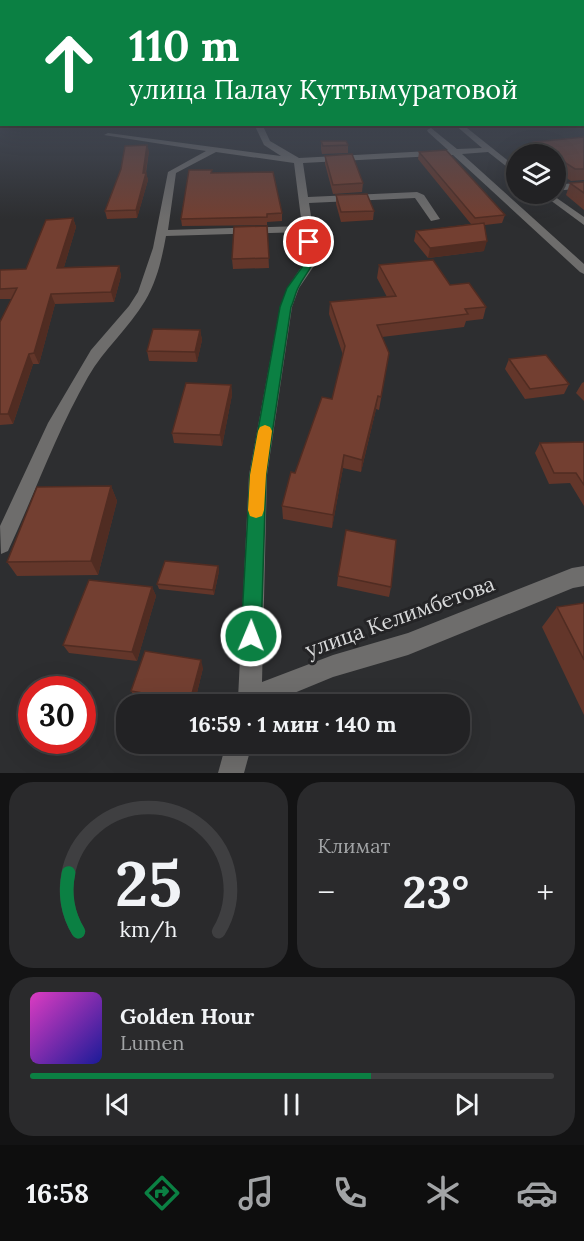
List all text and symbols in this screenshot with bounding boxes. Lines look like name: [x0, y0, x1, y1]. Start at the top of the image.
text: 110 m: [129, 19, 240, 73]
icon: ahead: [30, 24, 108, 102]
text: улица Палау Куттымуратовой: [129, 72, 518, 106]
map controls: [506, 144, 566, 204]
button: layers: [506, 144, 566, 204]
pin: [283, 216, 334, 267]
icon: arrive: [292, 225, 325, 258]
street label: улица Келимбетова: [301, 570, 498, 663]
position arrow: [219, 604, 283, 668]
speed limit sign: 30: [18, 676, 96, 754]
text: 16:59 · 1 мин · 140 m: [189, 710, 397, 738]
text: Климат: [318, 833, 391, 858]
text: 25: [115, 843, 182, 923]
text: 23°: [403, 863, 469, 920]
text: −: [318, 871, 335, 913]
text: +: [536, 871, 554, 913]
text: km/h: [119, 915, 177, 943]
text: Golden Hour: [120, 1002, 254, 1030]
text: Lumen: [120, 1030, 184, 1055]
icon: previous: [101, 1088, 134, 1121]
icon: pause: [275, 1088, 308, 1121]
icon: next: [450, 1088, 483, 1121]
icon: directions: [141, 1172, 183, 1214]
icon: music: [235, 1172, 277, 1214]
icon: phone: [329, 1172, 371, 1214]
icon: climate: [422, 1172, 464, 1214]
icon: car: [516, 1172, 558, 1214]
text: 16:58: [26, 1176, 89, 1210]

